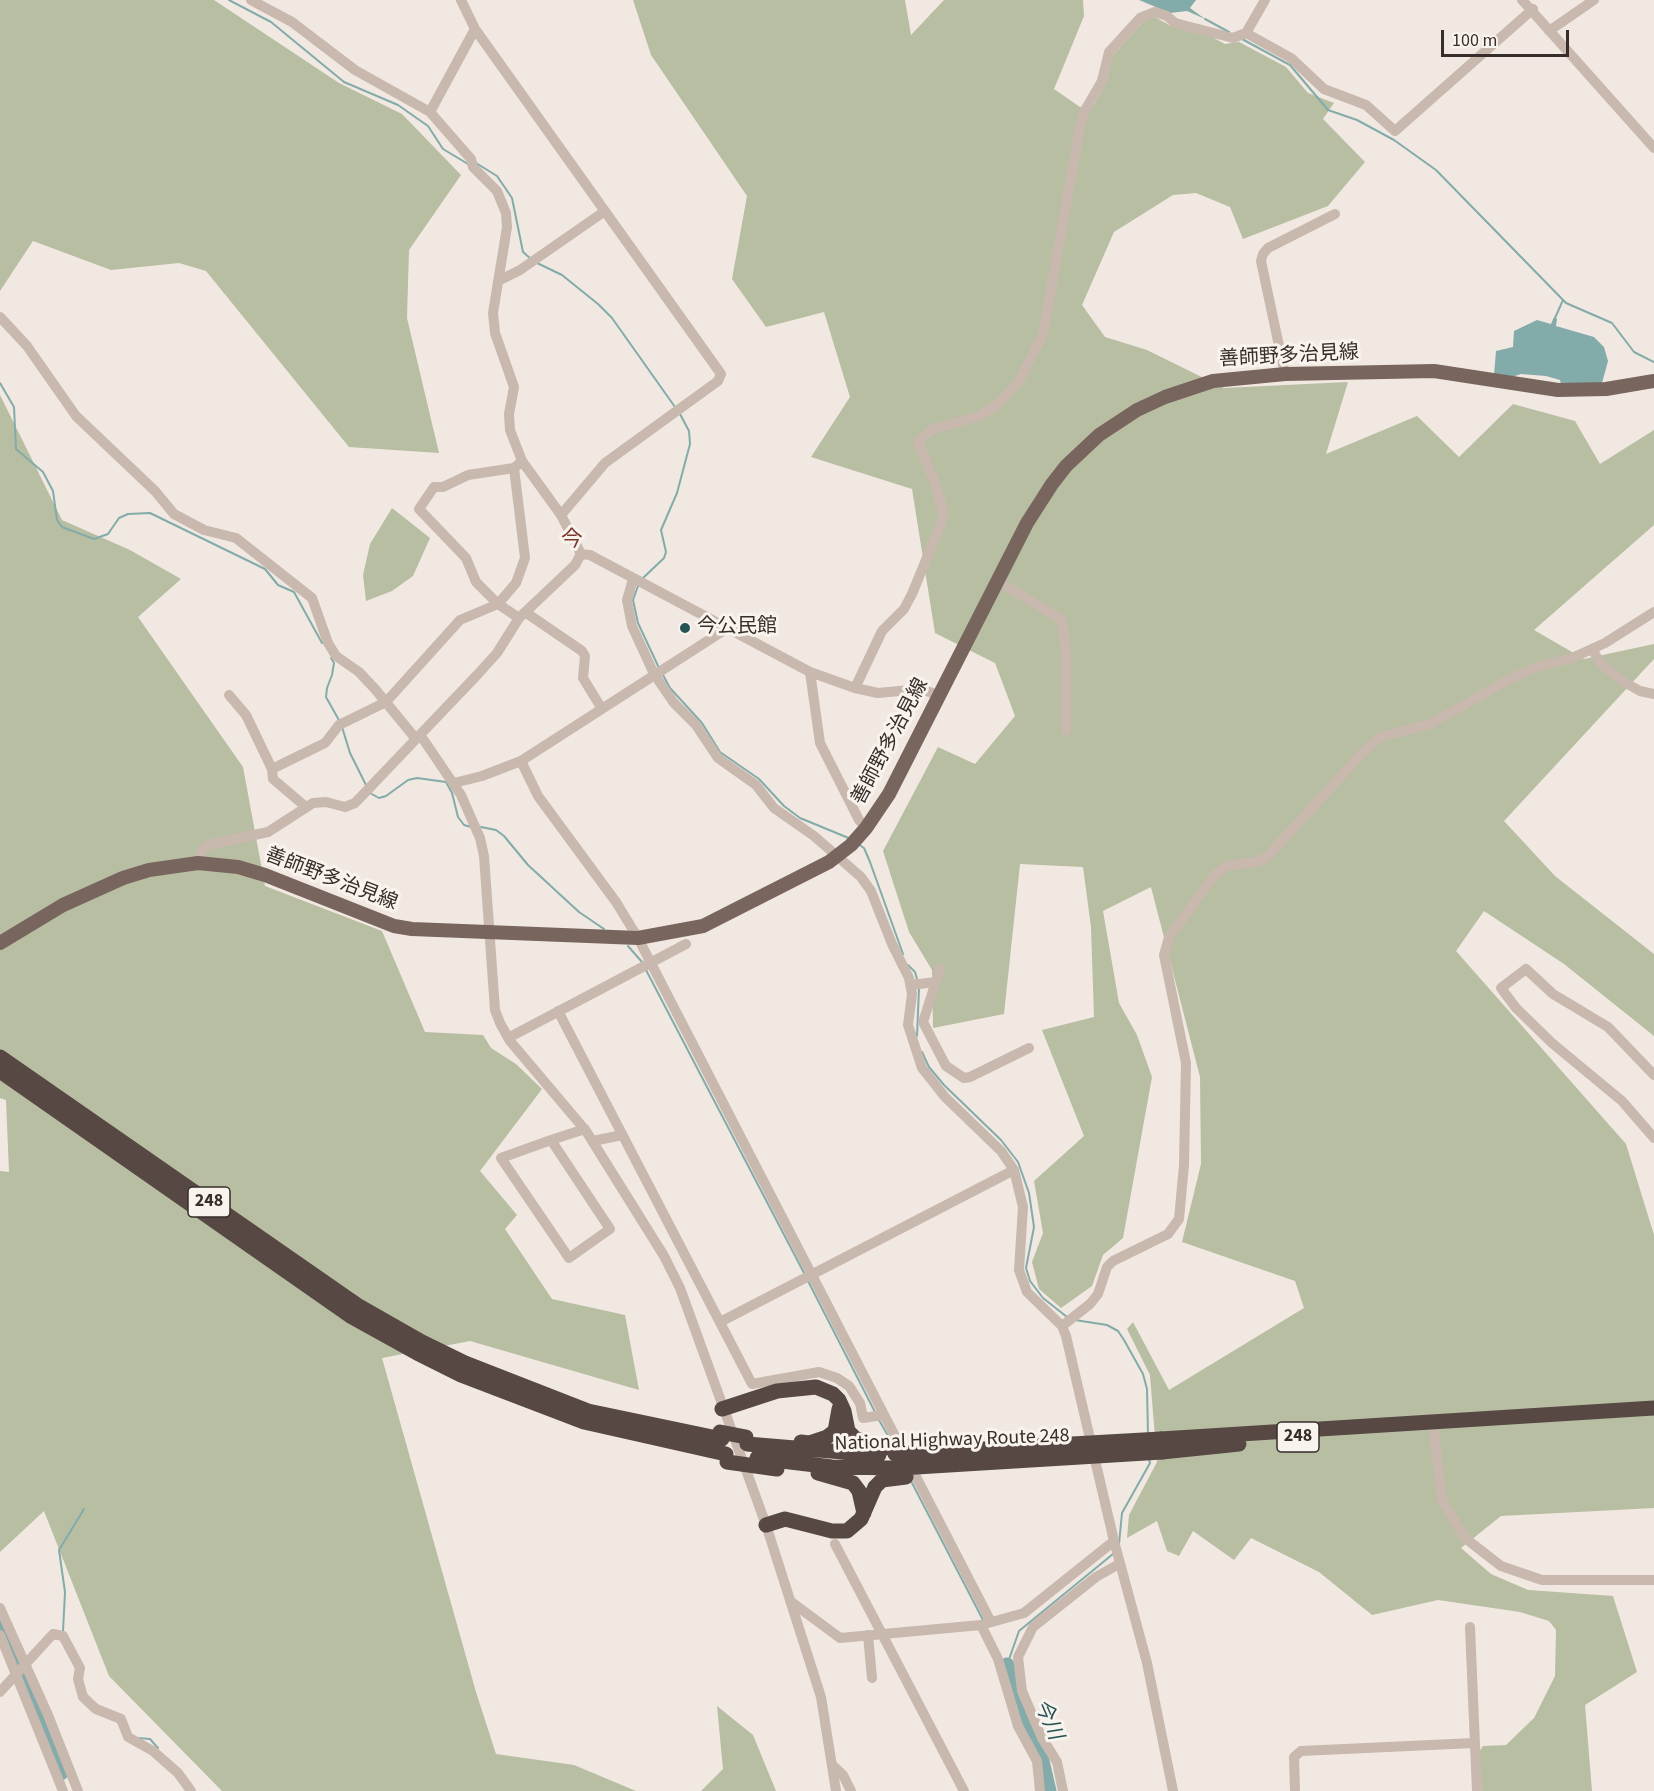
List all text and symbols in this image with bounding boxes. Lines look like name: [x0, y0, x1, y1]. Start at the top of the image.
scale bar: [1444, 18, 1572, 56]
text: 100 m: [1452, 28, 1497, 53]
street label: 善師野多治見線: [1218, 341, 1360, 373]
district label: 今: [561, 528, 583, 554]
place label: 今公民館: [697, 616, 777, 640]
marker: 今公民館: [678, 621, 692, 635]
street label: 善師野多治見線: [848, 675, 934, 809]
street label: 善師野多治見線: [261, 844, 401, 916]
road number: 248: [188, 1187, 230, 1217]
road number: 248: [1277, 1422, 1319, 1452]
street label: National Highway Route 248: [834, 1425, 1070, 1457]
water label: 今川: [1027, 1696, 1067, 1744]

